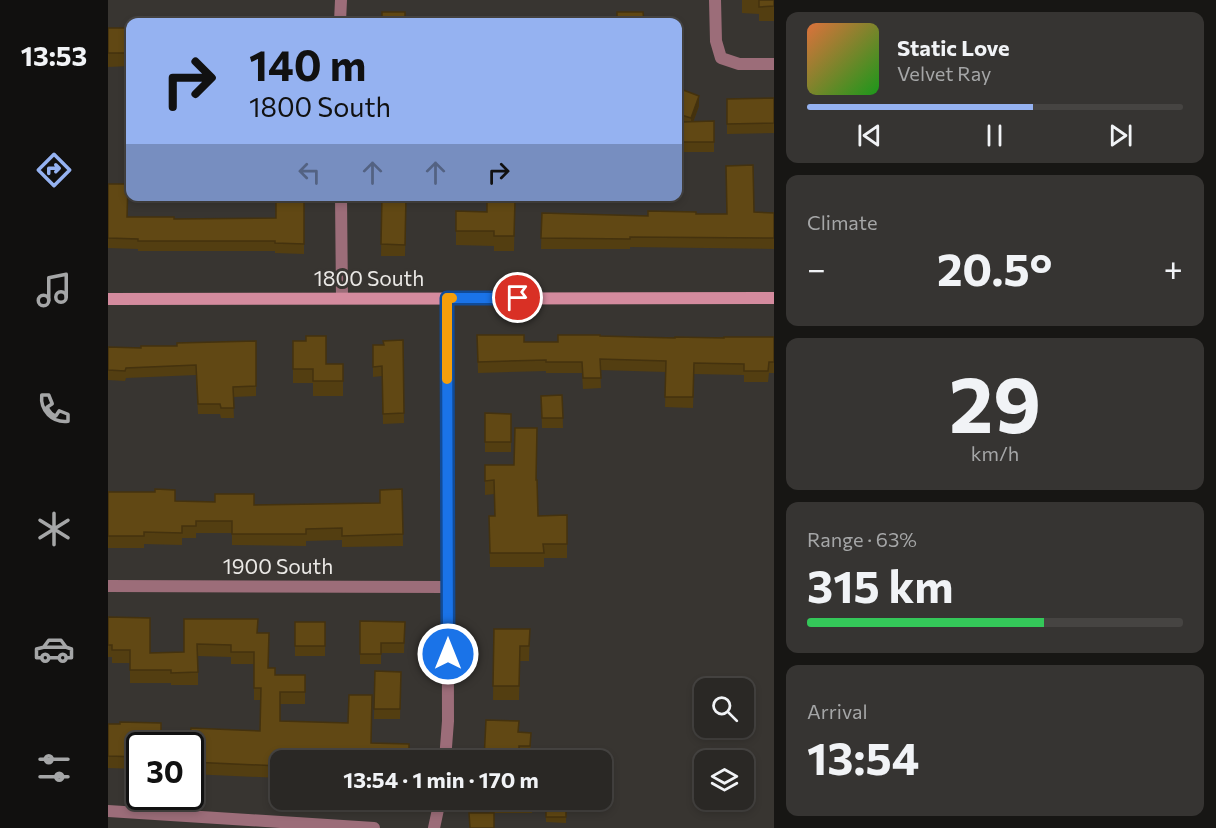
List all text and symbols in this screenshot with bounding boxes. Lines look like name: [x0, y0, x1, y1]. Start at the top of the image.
text: Static Love: [897, 34, 1010, 61]
text: 140 m: [249, 38, 366, 90]
text: 13:53: [21, 39, 87, 72]
icon: right: [150, 42, 228, 120]
text: Velvet Ray: [897, 61, 991, 85]
text: 1800 South: [249, 90, 391, 123]
icon: previous: [853, 119, 886, 152]
icon: pause: [978, 119, 1011, 152]
icon: next: [1104, 119, 1137, 152]
icon: directions: [33, 149, 75, 191]
icon: left: [293, 156, 326, 189]
icon: ahead: [356, 156, 389, 189]
icon: ahead: [419, 156, 452, 189]
icon: right: [482, 156, 515, 189]
text: Climate: [807, 210, 877, 234]
text: 20.5°: [937, 240, 1052, 295]
text: −: [807, 247, 826, 288]
text: +: [1164, 247, 1183, 288]
street label: 1800 South: [314, 265, 424, 290]
icon: music: [33, 269, 75, 311]
pin: [492, 272, 543, 323]
icon: arrive: [501, 281, 534, 314]
text: 29: [949, 354, 1041, 449]
icon: phone: [33, 388, 75, 430]
text: km/h: [971, 441, 1019, 465]
icon: climate: [33, 508, 75, 550]
text: Range · 63%: [807, 527, 917, 551]
street label: 1900 South: [223, 553, 333, 578]
text: 315 km: [807, 557, 954, 612]
position arrow: [416, 622, 480, 686]
icon: car: [33, 628, 75, 670]
map controls: [694, 678, 754, 810]
button: search: [694, 678, 754, 738]
text: Arrival: [807, 699, 868, 723]
text: 13:54: [807, 729, 919, 784]
speed limit sign: 30: [126, 732, 204, 810]
icon: filters: [33, 747, 75, 789]
button: layers: [694, 750, 754, 810]
text: 13:54 · 1 min · 170 m: [343, 766, 539, 793]

